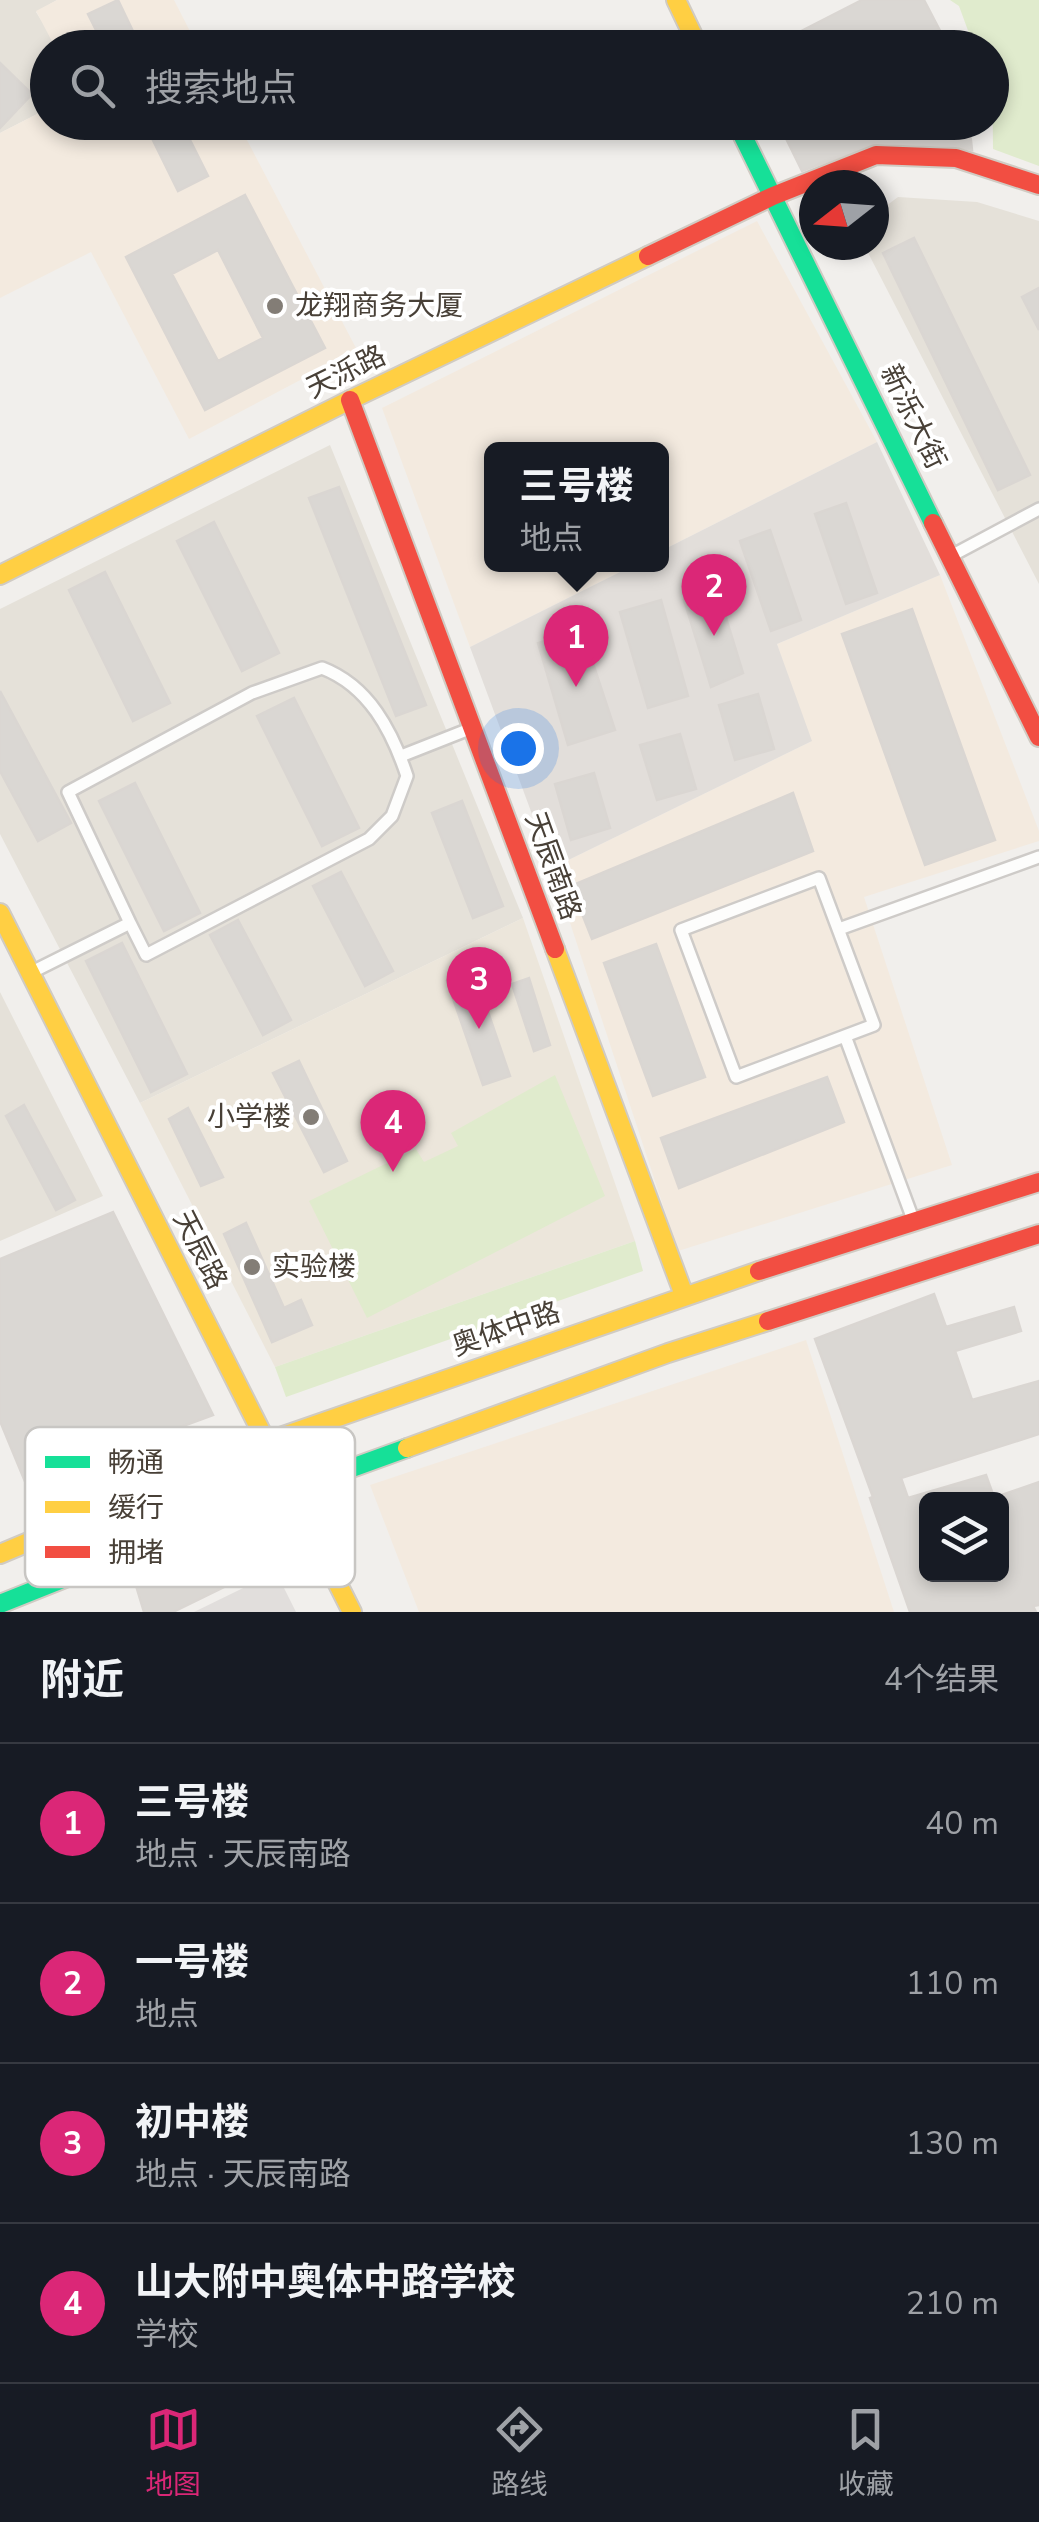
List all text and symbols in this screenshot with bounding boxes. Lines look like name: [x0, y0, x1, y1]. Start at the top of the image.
search box: [30, 30, 1009, 140]
icon: search: [65, 58, 120, 113]
text: 搜索地点: [145, 63, 297, 114]
north arrow: [799, 170, 889, 260]
place label: 龙翔商务大厦: [295, 287, 463, 325]
marker: 龙翔商务大厦: [264, 295, 286, 317]
street label: 天泺路: [300, 337, 392, 407]
street label: 新泺大街: [871, 358, 955, 476]
popup: [484, 442, 669, 572]
text: 三号楼: [519, 461, 634, 512]
text: 地点: [519, 517, 584, 560]
pin: 2: [682, 554, 746, 636]
pin: 1: [544, 604, 608, 687]
your location: [493, 723, 544, 774]
street label: 天辰南路: [516, 807, 590, 925]
pin: 3: [446, 946, 512, 1029]
pin: 4: [360, 1090, 426, 1172]
place label: 小学楼: [207, 1098, 291, 1136]
marker: 小学楼: [300, 1106, 322, 1128]
street label: 天辰路: [164, 1204, 236, 1296]
place label: 实验楼: [272, 1248, 356, 1286]
marker: 实验楼: [241, 1256, 263, 1278]
street label: 奥体中路: [447, 1293, 565, 1365]
legend: [25, 1427, 355, 1587]
text: 畅通: [108, 1444, 164, 1482]
text: 缓行: [108, 1489, 164, 1527]
map controls: [919, 1492, 1009, 1582]
button: layers: [919, 1492, 1009, 1582]
text: 拥堵: [108, 1534, 164, 1572]
text: 附近: [40, 1652, 124, 1709]
text: 4个结果: [884, 1658, 999, 1701]
text: 三号楼: [135, 1777, 249, 1828]
text: 1: [63, 1802, 82, 1845]
text: 40 m: [925, 1802, 999, 1845]
text: 地点 · 天辰南路: [135, 1833, 351, 1876]
text: 一号楼: [135, 1937, 249, 1988]
text: 2: [63, 1962, 82, 2005]
text: 110 m: [906, 1962, 999, 2005]
text: 地点: [135, 1993, 199, 2036]
text: 初中楼: [135, 2097, 249, 2148]
text: 3: [63, 2122, 82, 2165]
text: 130 m: [906, 2122, 999, 2165]
text: 地点 · 天辰南路: [135, 2153, 351, 2196]
text: 山大附中奥体中路学校: [135, 2257, 515, 2308]
text: 4: [63, 2282, 82, 2325]
text: 210 m: [906, 2282, 999, 2325]
text: 学校: [135, 2313, 199, 2356]
tab: 地图: [145, 2402, 201, 2504]
tab: 路线: [491, 2402, 548, 2504]
tab: 收藏: [838, 2402, 894, 2504]

